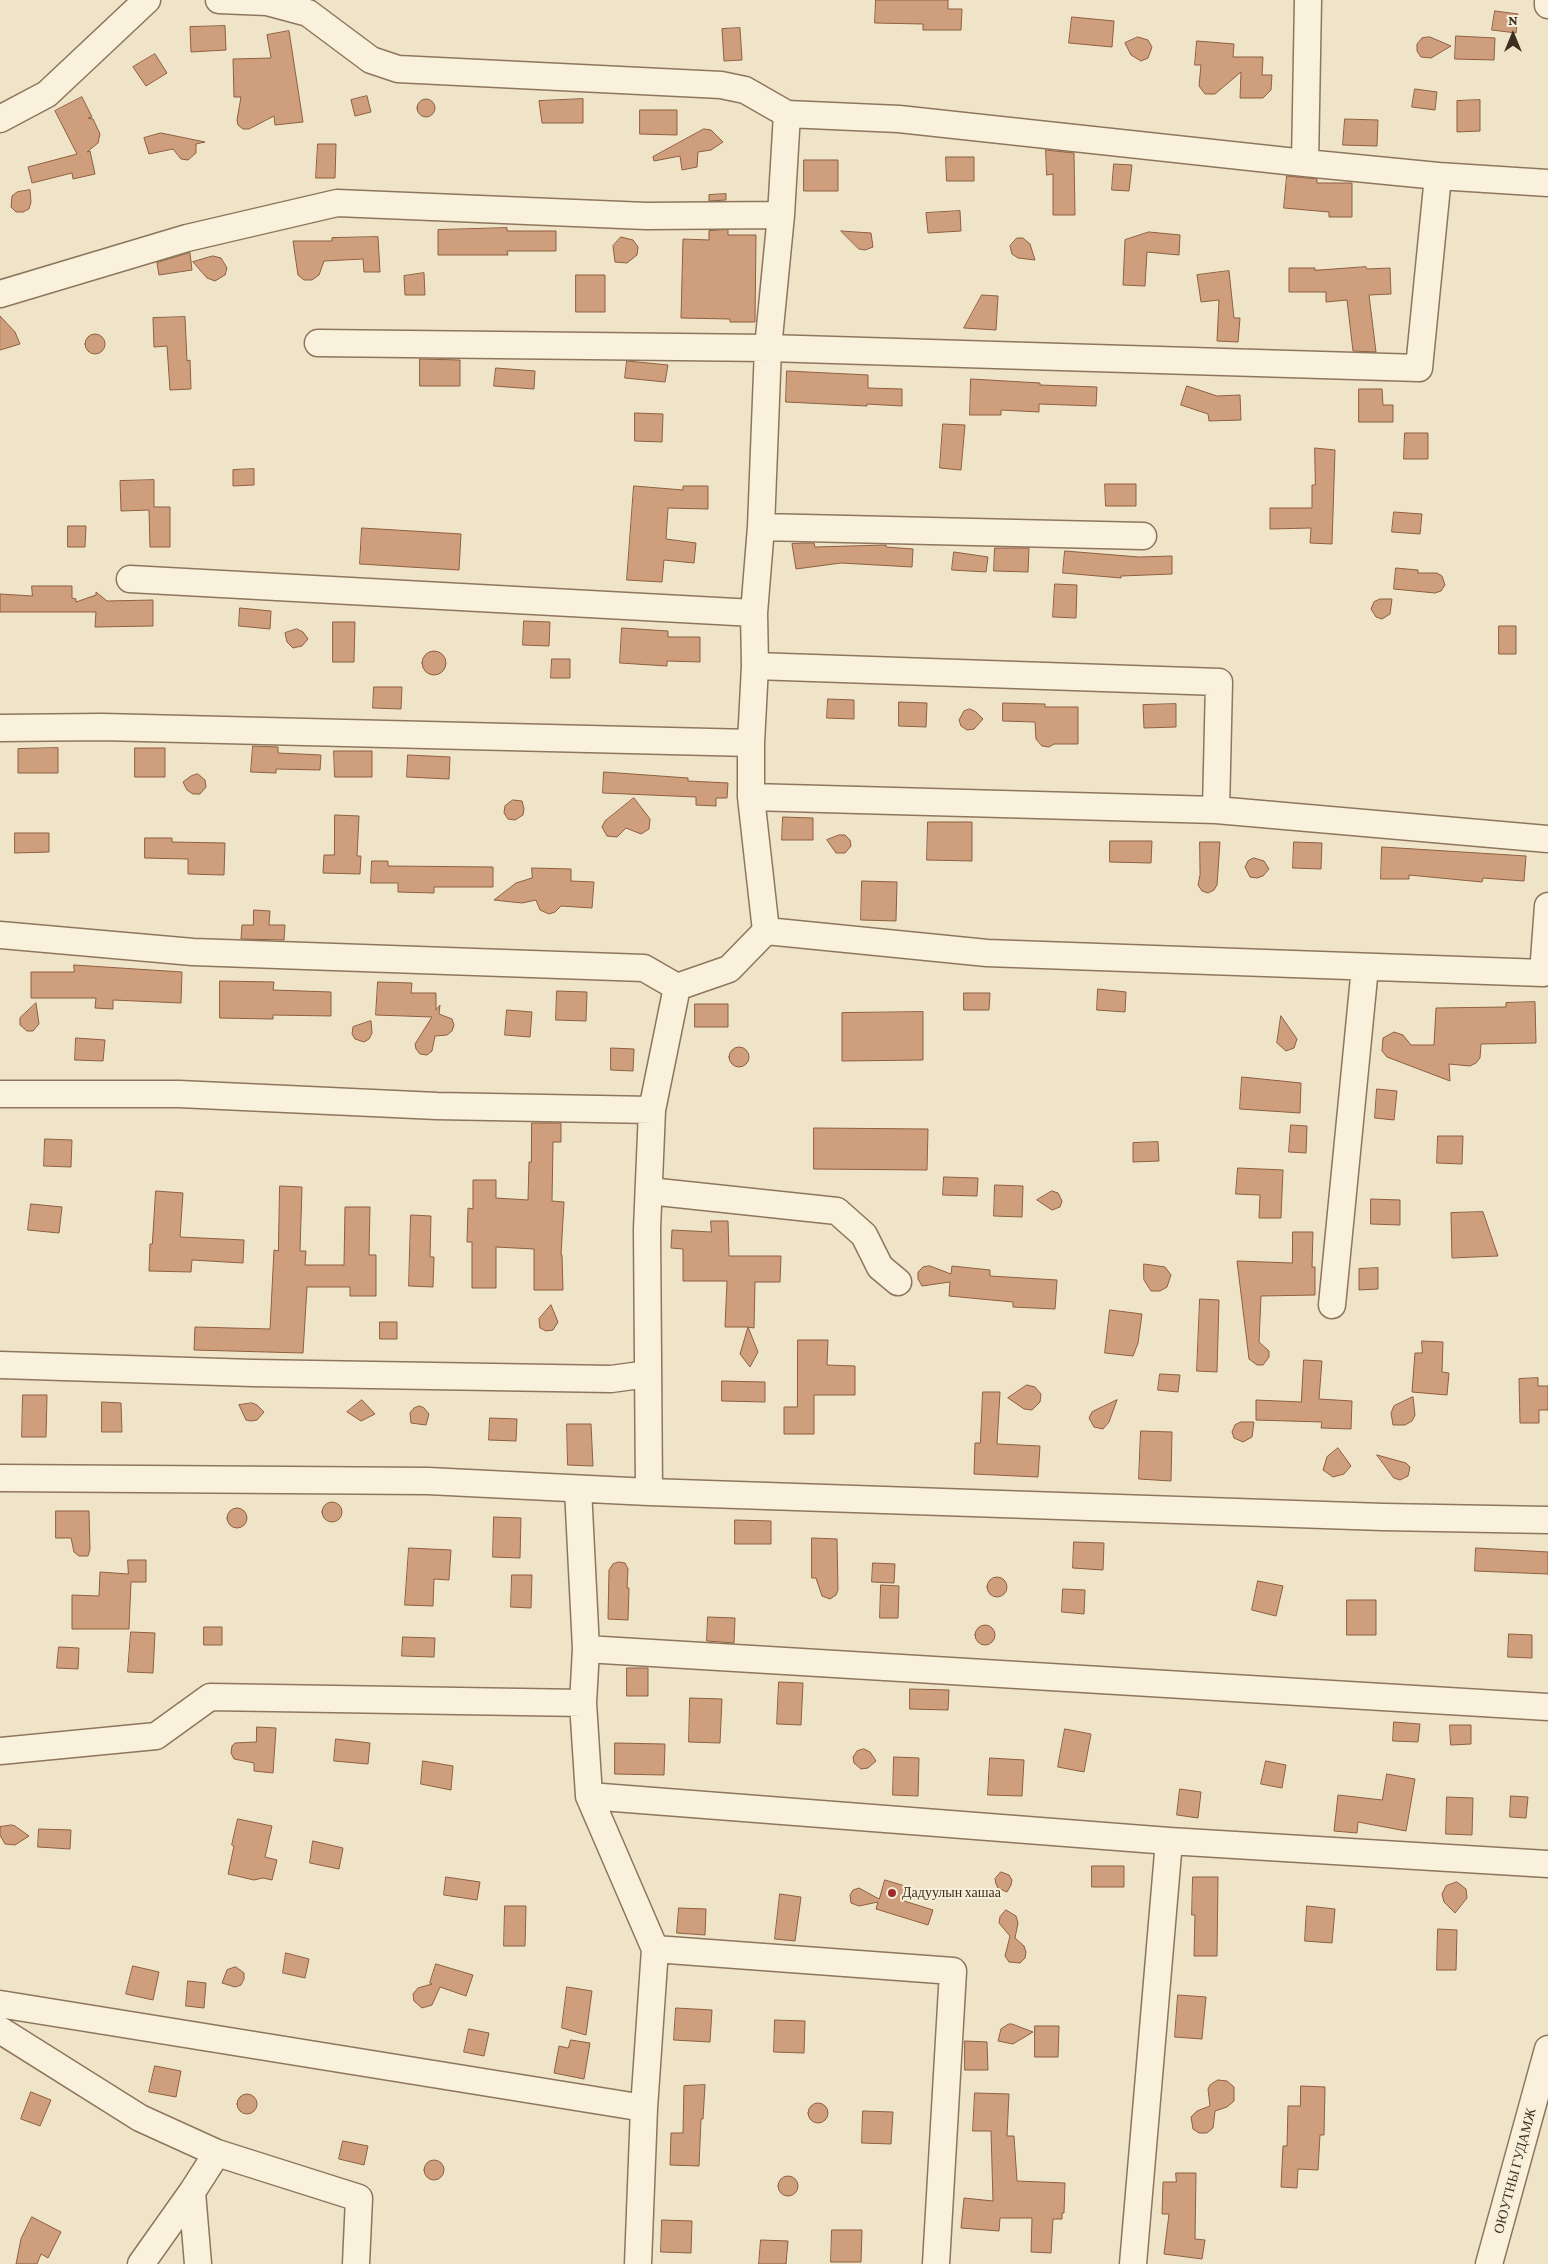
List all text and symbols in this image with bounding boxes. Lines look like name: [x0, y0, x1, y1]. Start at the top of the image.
north arrow: [1488, 10, 1538, 60]
text: N: [1508, 12, 1518, 28]
place label: Дадуулын хашаа: [902, 1885, 1001, 1901]
marker: Дадуулын хашаа: [886, 1887, 898, 1899]
street label: ОЮУТНЫ ГУДАМЖ: [1490, 2106, 1540, 2236]

